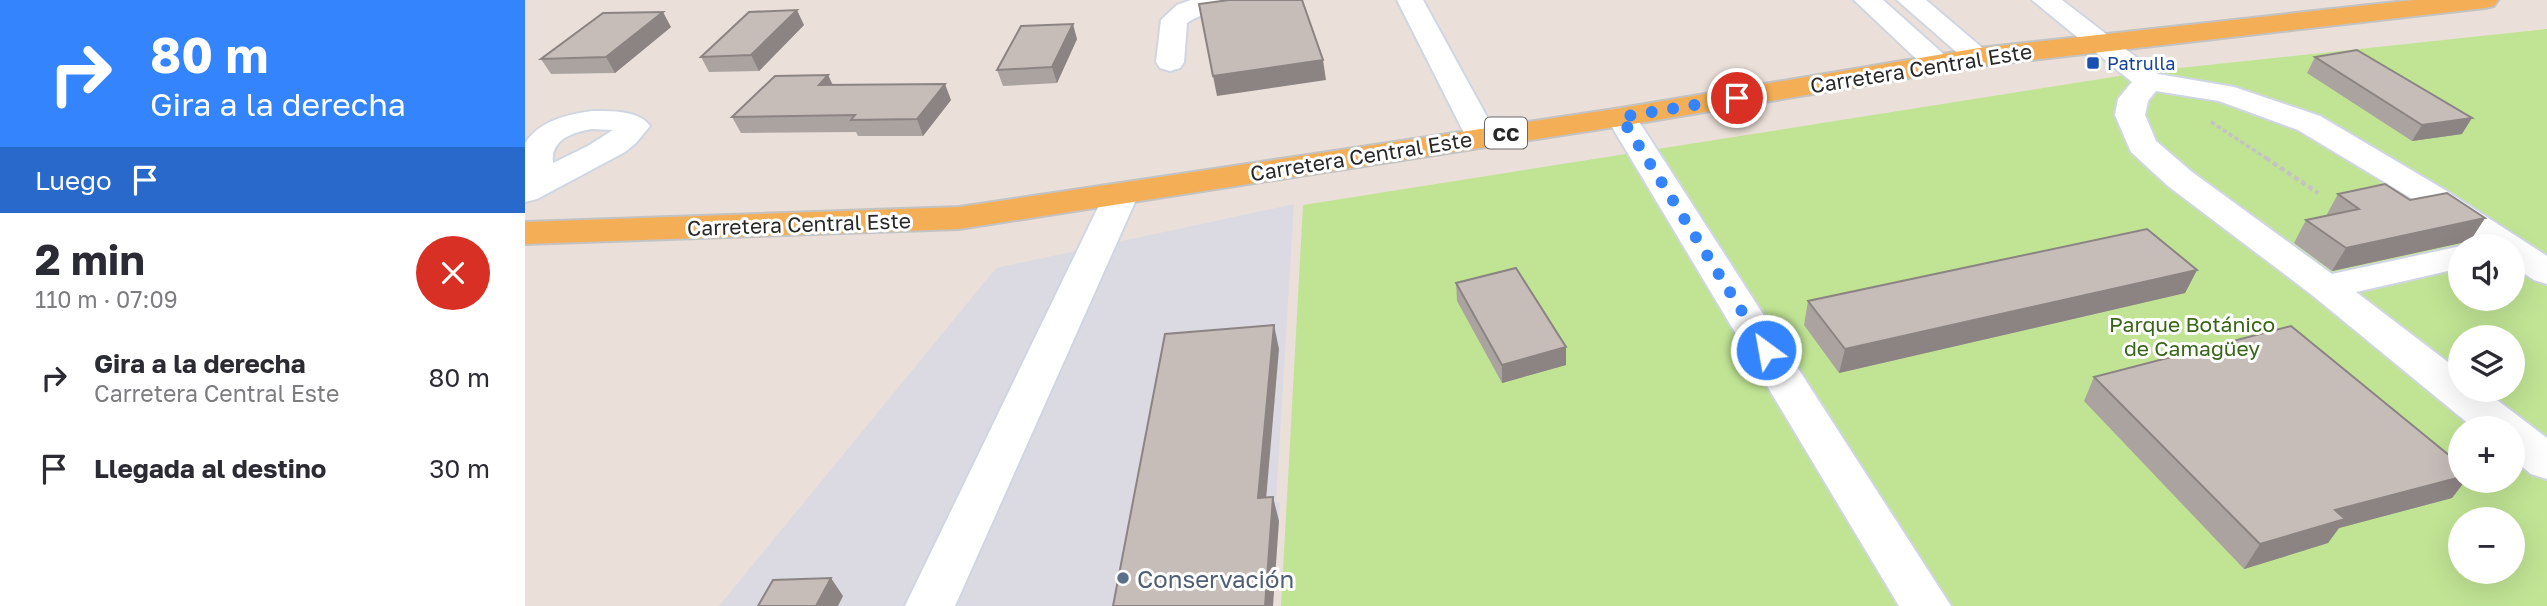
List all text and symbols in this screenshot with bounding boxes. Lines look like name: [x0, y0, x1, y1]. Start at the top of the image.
text: 80 m: [150, 25, 268, 84]
icon: right: [35, 28, 126, 119]
street label: Carretera Central Este: [1808, 38, 2034, 98]
place label: Patrulla: [2107, 52, 2175, 74]
marker: Patrulla: [2085, 55, 2101, 71]
pin: [1707, 68, 1767, 128]
icon: arrive: [1718, 79, 1756, 117]
text: Gira a la derecha: [150, 85, 406, 123]
road number: CC: [1485, 118, 1527, 148]
street label: Carretera Central Este: [1248, 126, 1474, 186]
icon: arrive: [126, 161, 164, 199]
text: Luego: [35, 165, 112, 196]
street label: Carretera Central Este: [687, 207, 911, 241]
text: 2 min: [35, 234, 145, 284]
map controls: [2448, 234, 2525, 584]
button: sound: [2448, 234, 2525, 311]
button: close: [416, 236, 490, 310]
text: 110 m · 07:09: [35, 285, 178, 313]
park label: Parque Botánico de Camagüey: [2109, 311, 2275, 361]
position arrow: [1729, 313, 1803, 387]
button: layers: [2448, 325, 2525, 402]
text: Gira a la derecha: [94, 348, 306, 379]
icon: right: [35, 359, 73, 397]
text: 80 m: [429, 362, 490, 393]
text: Carretera Central Este: [94, 379, 339, 407]
button: +: [2448, 416, 2525, 493]
icon: arrive: [35, 450, 73, 488]
text: Llegada al destino: [94, 453, 326, 484]
text: 30 m: [429, 453, 490, 484]
button: −: [2448, 507, 2525, 584]
place label: Conservación: [1137, 564, 1294, 593]
marker: Conservación: [1115, 570, 1131, 586]

